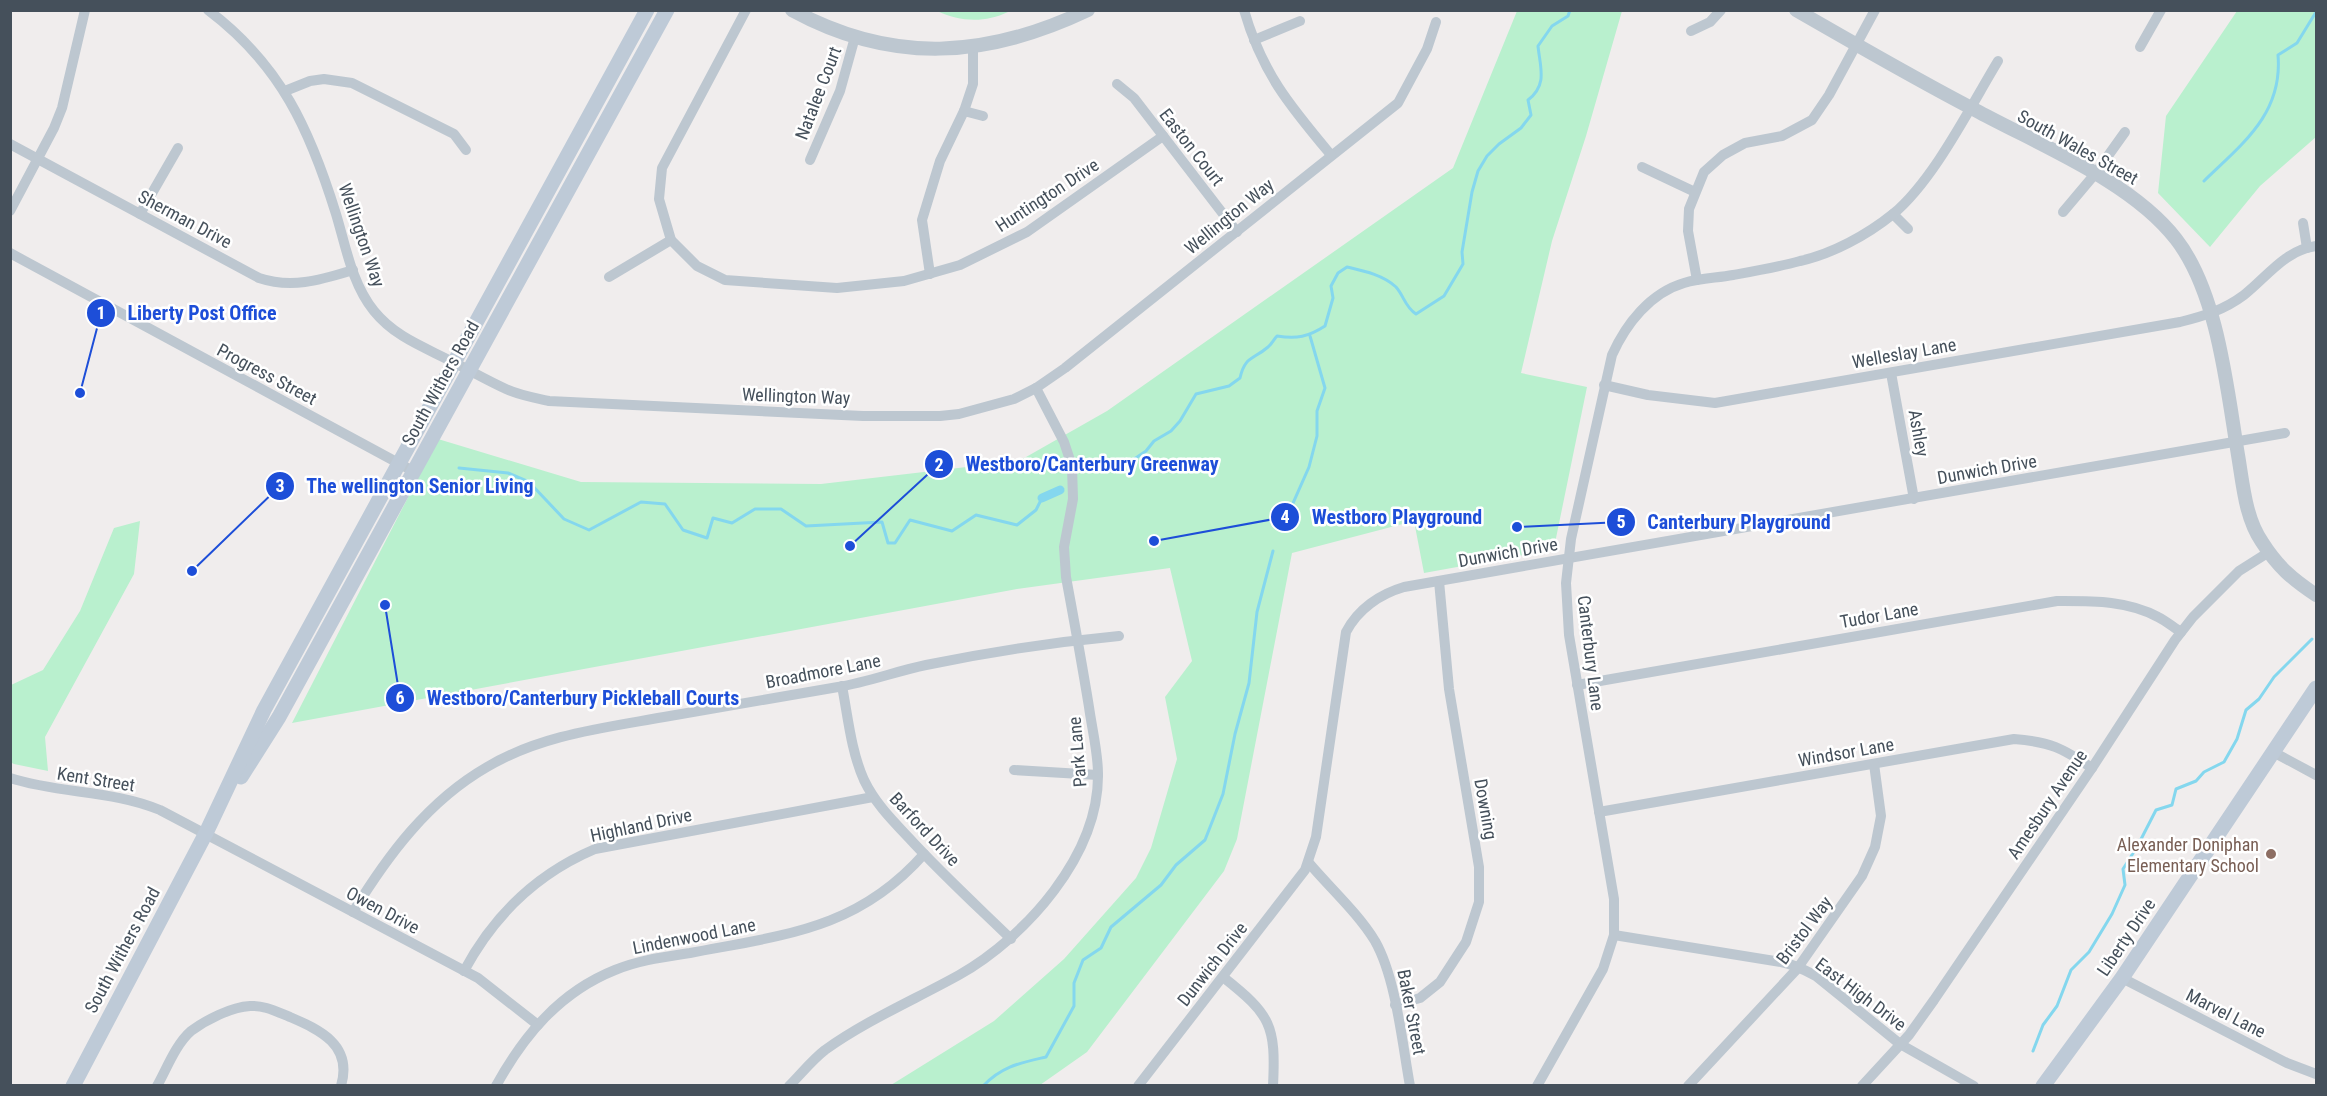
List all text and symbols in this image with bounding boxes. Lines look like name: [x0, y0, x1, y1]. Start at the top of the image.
street label: Natalee Court: [791, 43, 845, 143]
street label: Easton Court: [1155, 104, 1229, 190]
street label: South Wales Street: [2014, 105, 2142, 189]
street label: Huntington Drive: [992, 154, 1102, 236]
street label: Wellington Way: [1180, 173, 1278, 258]
street label: Wellington Way: [334, 180, 390, 290]
street label: Sherman Drive: [135, 186, 235, 252]
callout: Liberty Post Office: [86, 294, 289, 332]
text: Liberty Post Office: [127, 301, 277, 325]
text: 1: [96, 302, 106, 323]
street label: South Withers Road: [397, 317, 483, 449]
street label: Welleslay Lane: [1850, 334, 1958, 372]
street label: Progress Street: [214, 339, 320, 409]
street label: Wellington Way: [742, 384, 851, 408]
street label: Ashley: [1905, 408, 1934, 459]
callout: Westboro/Canterbury Greenway: [924, 445, 1231, 483]
street label: Dunwich Drive: [1936, 450, 2038, 488]
text: Westboro/Canterbury Greenway: [965, 452, 1219, 476]
text: 2: [934, 454, 944, 475]
callout: The wellington Senior Living: [265, 467, 546, 505]
text: The wellington Senior Living: [306, 474, 534, 498]
text: 3: [275, 475, 285, 496]
callout: Westboro Playground: [1270, 498, 1494, 536]
callout: Canterbury Playground: [1606, 503, 1843, 541]
text: Westboro Playground: [1312, 505, 1482, 529]
text: 4: [1280, 506, 1290, 527]
text: Canterbury Playground: [1647, 510, 1831, 534]
text: 5: [1616, 511, 1626, 532]
street label: Dunwich Drive: [1457, 533, 1559, 571]
street label: Canterbury Lane: [1574, 594, 1608, 712]
street label: Tudor Lane: [1838, 598, 1920, 632]
street label: Broadmore Lane: [764, 650, 882, 692]
callout: Westboro/Canterbury Pickleball Courts: [385, 679, 752, 717]
text: Westboro/Canterbury Pickleball Courts: [427, 686, 739, 710]
text: 6: [395, 687, 405, 708]
street label: Park Lane: [1063, 716, 1091, 788]
street label: Windsor Lane: [1797, 733, 1895, 771]
street label: Amesbury Avenue: [2003, 745, 2091, 863]
street label: Kent Street: [56, 762, 136, 796]
street label: Downing: [1470, 777, 1502, 841]
street label: Barford Drive: [886, 788, 964, 870]
street label: Highland Drive: [588, 804, 694, 846]
place label: Alexander Doniphan Elementary School: [2117, 834, 2259, 876]
marker: Alexander Doniphan Elementary School: [2264, 847, 2278, 861]
street label: Owen Drive: [343, 882, 423, 938]
street label: South Withers Road: [80, 883, 164, 1017]
street label: Bristol Way: [1772, 892, 1837, 968]
street label: Liberty Drive: [2092, 894, 2160, 980]
street label: Lindenwood Lane: [631, 914, 757, 958]
street label: Dunwich Drive: [1173, 918, 1251, 1010]
street label: East High Drive: [1811, 953, 1911, 1035]
street label: Baker Street: [1393, 967, 1431, 1057]
street label: Marvel Lane: [2183, 984, 2269, 1042]

